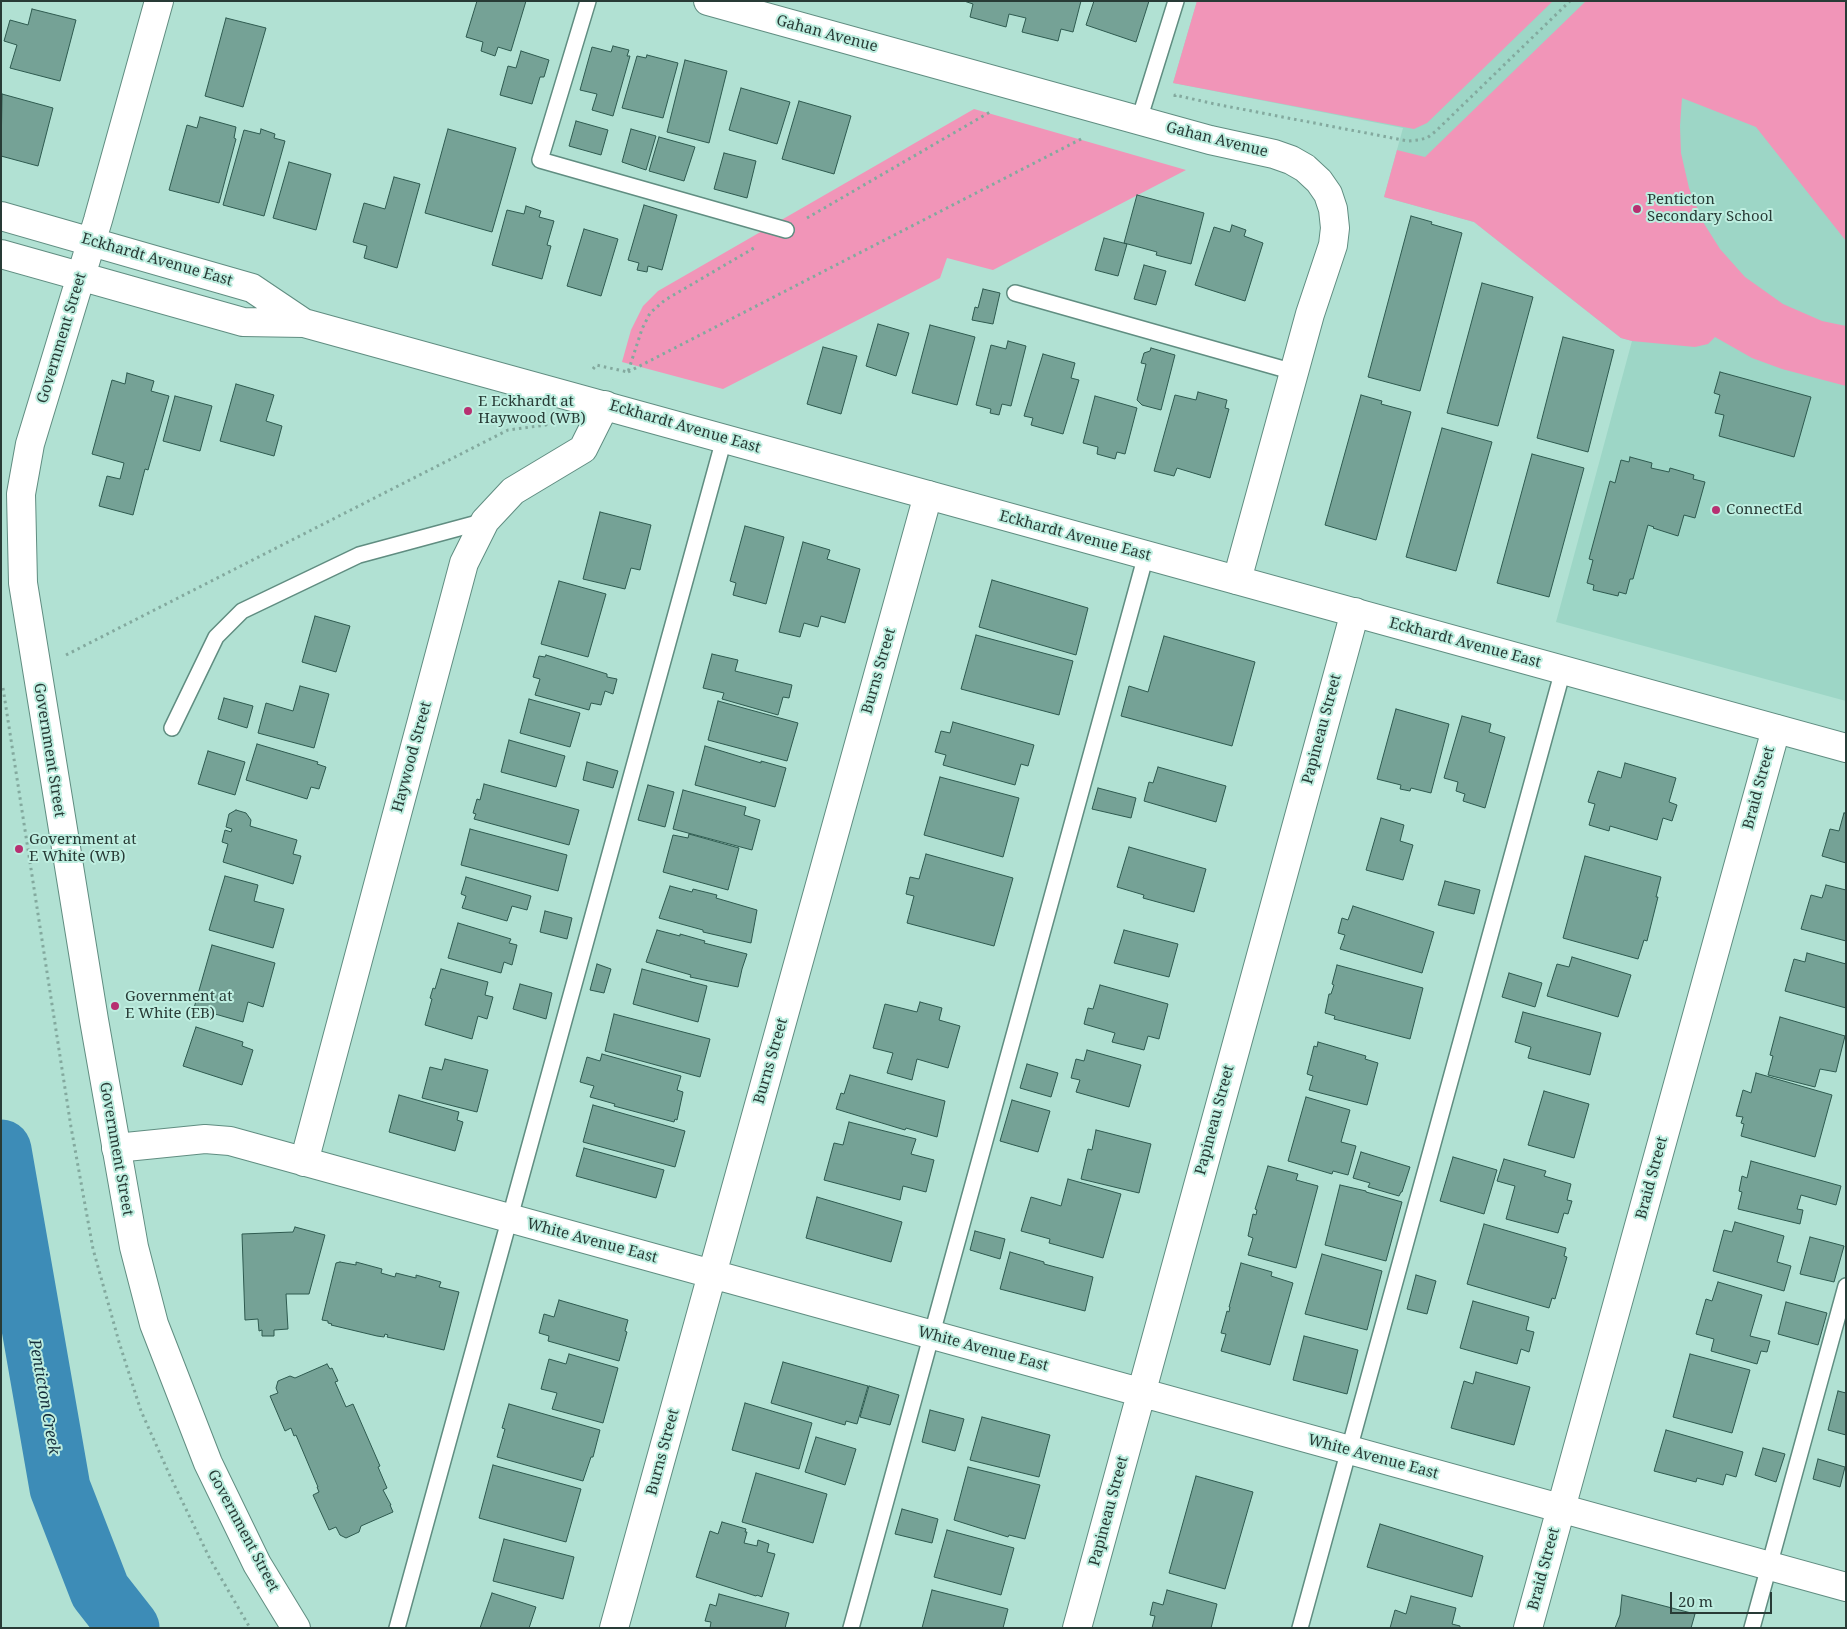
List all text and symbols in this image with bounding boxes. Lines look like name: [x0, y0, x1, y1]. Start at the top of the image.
street label: Gahan Avenue: [774, 12, 880, 56]
street label: Gahan Avenue: [1164, 119, 1270, 161]
place label: Penticton Secondary School: [1647, 191, 1773, 226]
marker: Penticton Secondary School: [1631, 203, 1643, 215]
street label: Eckhardt Avenue East: [79, 230, 235, 290]
street label: Government Street: [34, 270, 90, 406]
place label: E Eckhardt at Haywood (WB): [478, 393, 586, 428]
street label: Eckhardt Avenue East: [607, 397, 763, 457]
marker: E Eckhardt at Haywood (WB): [462, 405, 474, 417]
place label: ConnectEd: [1726, 501, 1802, 519]
marker: ConnectEd: [1710, 504, 1722, 516]
street label: Eckhardt Avenue East: [997, 507, 1153, 565]
street label: Eckhardt Avenue East: [1387, 614, 1543, 672]
street label: Burns Street: [858, 626, 900, 716]
street label: Papineau Street: [1299, 672, 1345, 786]
street label: Government Street: [29, 682, 69, 818]
street label: Haywood Street: [389, 700, 435, 814]
street label: Braid Street: [1739, 745, 1779, 831]
place label: Government at E White (WB): [29, 831, 137, 866]
marker: Government at E White (WB): [13, 843, 25, 855]
place label: Government at E White (EB): [125, 988, 233, 1023]
marker: Government at E White (EB): [109, 1000, 121, 1012]
street label: Burns Street: [750, 1016, 792, 1106]
street label: Papineau Street: [1192, 1063, 1238, 1177]
street label: Government Street: [95, 1081, 137, 1217]
street label: Braid Street: [1632, 1135, 1672, 1221]
street label: White Avenue East: [525, 1215, 659, 1267]
street label: White Avenue East: [916, 1323, 1050, 1375]
water label: Penticton Creek: [24, 1338, 64, 1456]
street label: Burns Street: [643, 1407, 683, 1497]
street label: White Avenue East: [1306, 1431, 1440, 1483]
street label: Papineau Street: [1086, 1454, 1132, 1568]
street label: Government Street: [203, 1467, 283, 1595]
street label: Braid Street: [1524, 1526, 1564, 1612]
scale bar: [1672, 1582, 1774, 1614]
text: 20 m: [1678, 1591, 1713, 1611]

